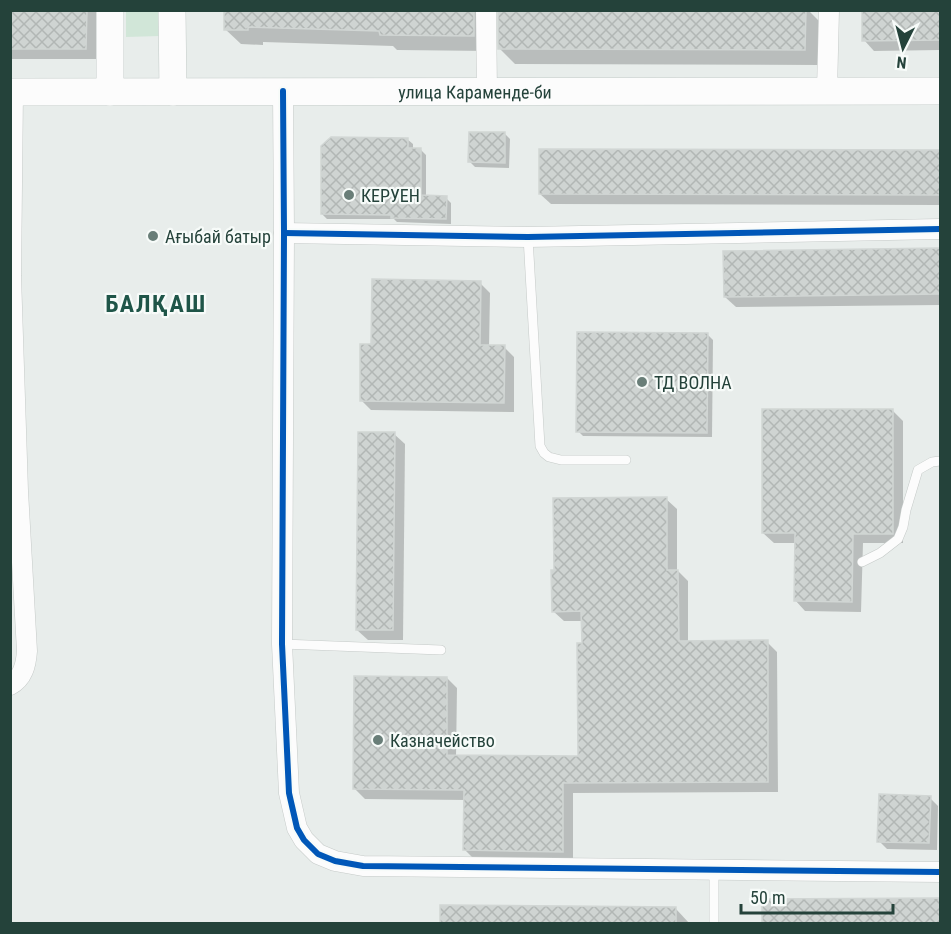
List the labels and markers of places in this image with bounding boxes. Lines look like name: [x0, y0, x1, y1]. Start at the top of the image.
place label: КЕРУЕН: [361, 185, 420, 206]
marker: КЕРУЕН: [342, 188, 356, 202]
place label: Ағыбай батыр: [165, 226, 271, 247]
marker: Ағыбай батыр: [146, 229, 160, 243]
place label: ТД ВОЛНА: [654, 372, 732, 393]
marker: ТД ВОЛНА: [635, 375, 649, 389]
place label: Казначейство: [390, 730, 495, 751]
marker: Казначейство: [371, 733, 385, 747]

